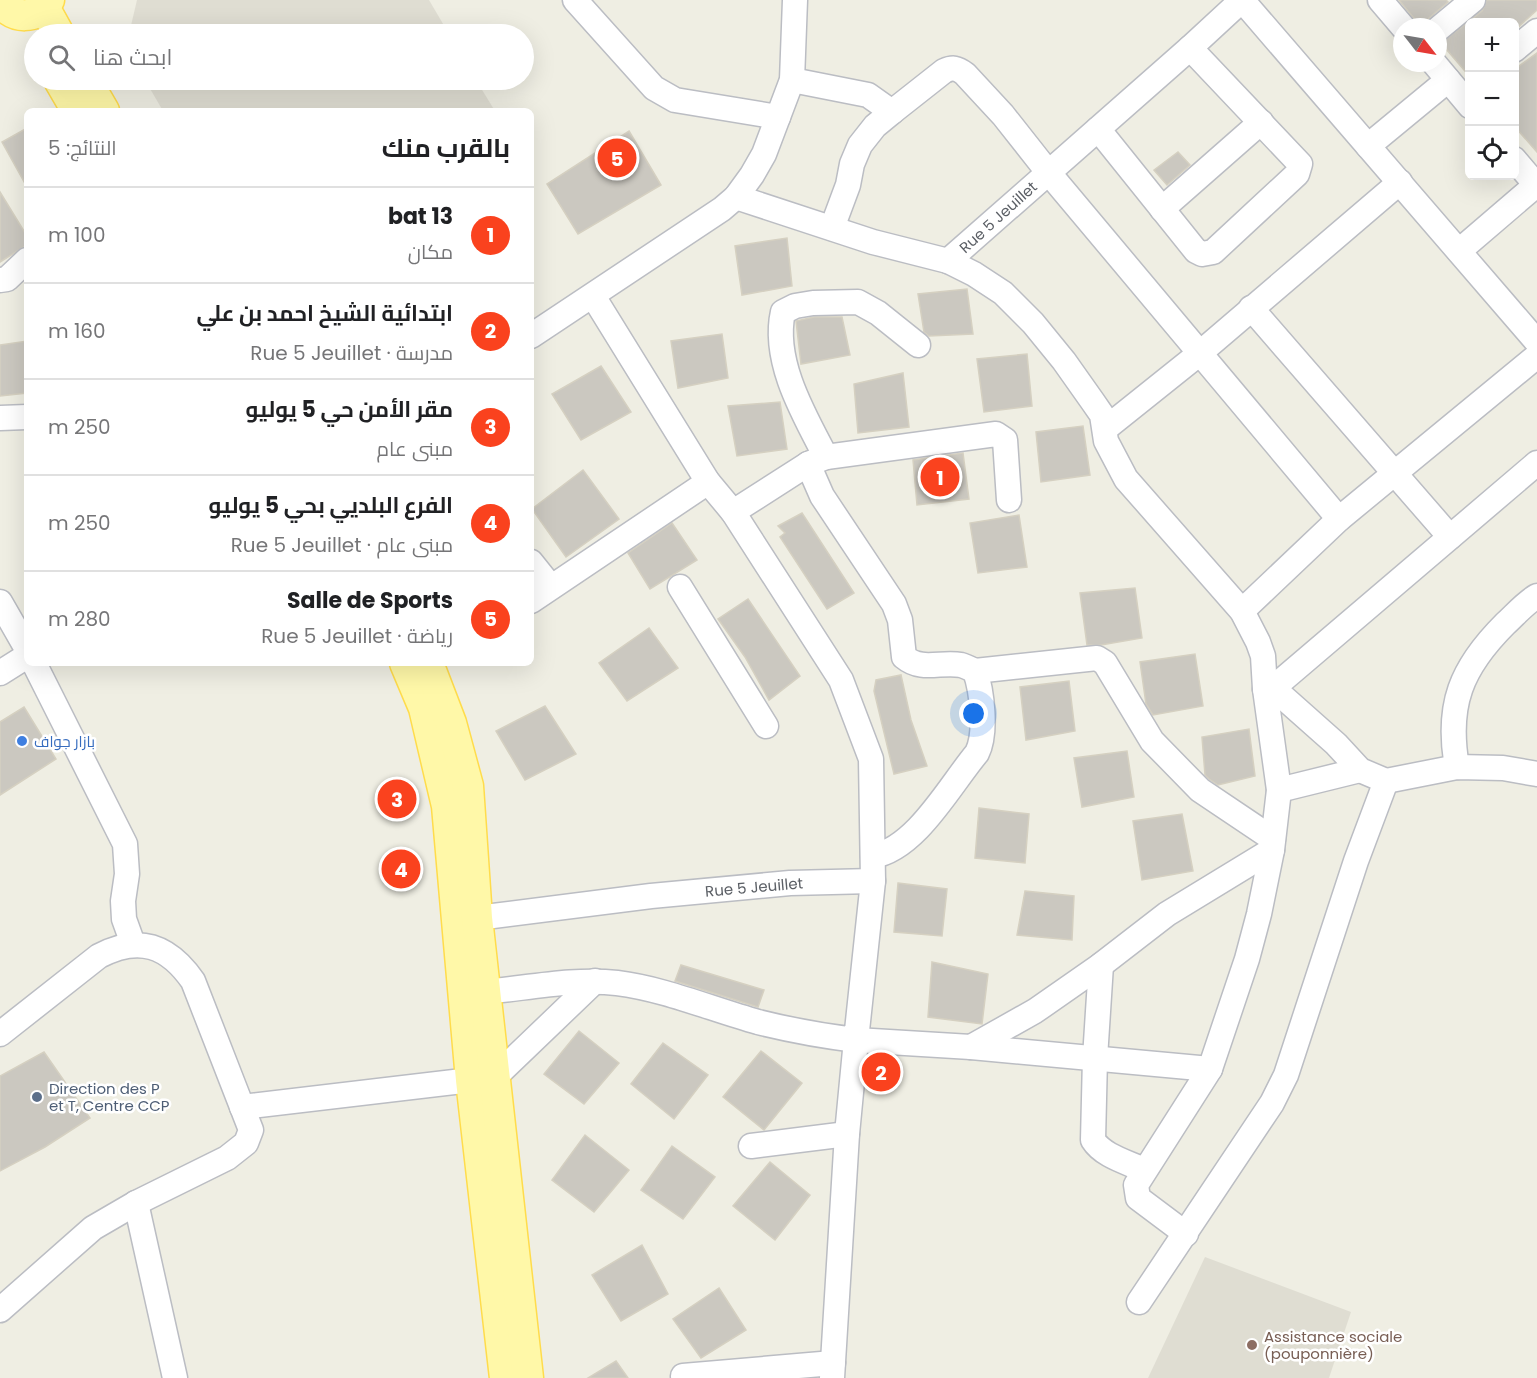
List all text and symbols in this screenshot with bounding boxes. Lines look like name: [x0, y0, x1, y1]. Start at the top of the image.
north arrow: [1393, 18, 1447, 72]
map controls: [1465, 18, 1519, 180]
button: +: [1465, 18, 1519, 72]
search box: [24, 24, 534, 90]
icon: search: [45, 41, 78, 74]
text: ابحث هنا: [93, 42, 172, 73]
button: −: [1465, 72, 1519, 126]
button: locate: [1465, 126, 1519, 180]
text: بالقرب منك: [382, 130, 510, 166]
text: النتائج: 5: [48, 134, 117, 162]
pin: 5: [598, 136, 636, 180]
street label: Rue 5 Jeuillet: [955, 176, 1041, 258]
text: bat 13: [388, 201, 453, 232]
text: 100 m: [48, 221, 105, 249]
text: 1: [487, 221, 494, 249]
text: مكان: [408, 238, 453, 266]
text: ابتدائية الشيخ احمد بن علي: [197, 298, 453, 329]
text: 160 m: [48, 317, 106, 345]
text: 2: [485, 317, 496, 345]
text: مدرسة · Rue 5 Jeuillet: [250, 339, 453, 367]
text: مقر الأمن حي 5 يوليو: [245, 394, 453, 425]
text: 250 m: [48, 413, 111, 441]
text: 3: [484, 413, 497, 441]
text: مبنى عام: [376, 435, 453, 463]
pin: 1: [920, 454, 960, 500]
text: الفرع البلديي بحي 5 يوليو: [209, 490, 453, 521]
text: 250 m: [48, 509, 111, 537]
text: 4: [484, 509, 497, 537]
text: مبنى عام · Rue 5 Jeuillet: [231, 531, 453, 559]
text: Salle de Sports: [287, 585, 453, 616]
text: 280 m: [48, 605, 111, 633]
text: 5: [484, 605, 497, 633]
text: رياضة · Rue 5 Jeuillet: [261, 622, 453, 650]
your location: [959, 699, 988, 728]
place label: بازار جواف: [34, 731, 95, 752]
marker: بازار جواف: [15, 734, 29, 748]
pin: 3: [378, 776, 416, 822]
pin: 4: [382, 846, 420, 892]
street label: Rue 5 Jeuillet: [704, 872, 804, 902]
pin: 2: [862, 1050, 900, 1094]
place label: Direction des P et T, Centre CCP: [49, 1078, 170, 1116]
marker: Direction des P et T, Centre CCP: [30, 1090, 44, 1104]
place label: Assistance sociale (pouponnière): [1264, 1326, 1402, 1364]
marker: Assistance sociale (pouponnière): [1245, 1338, 1259, 1352]

